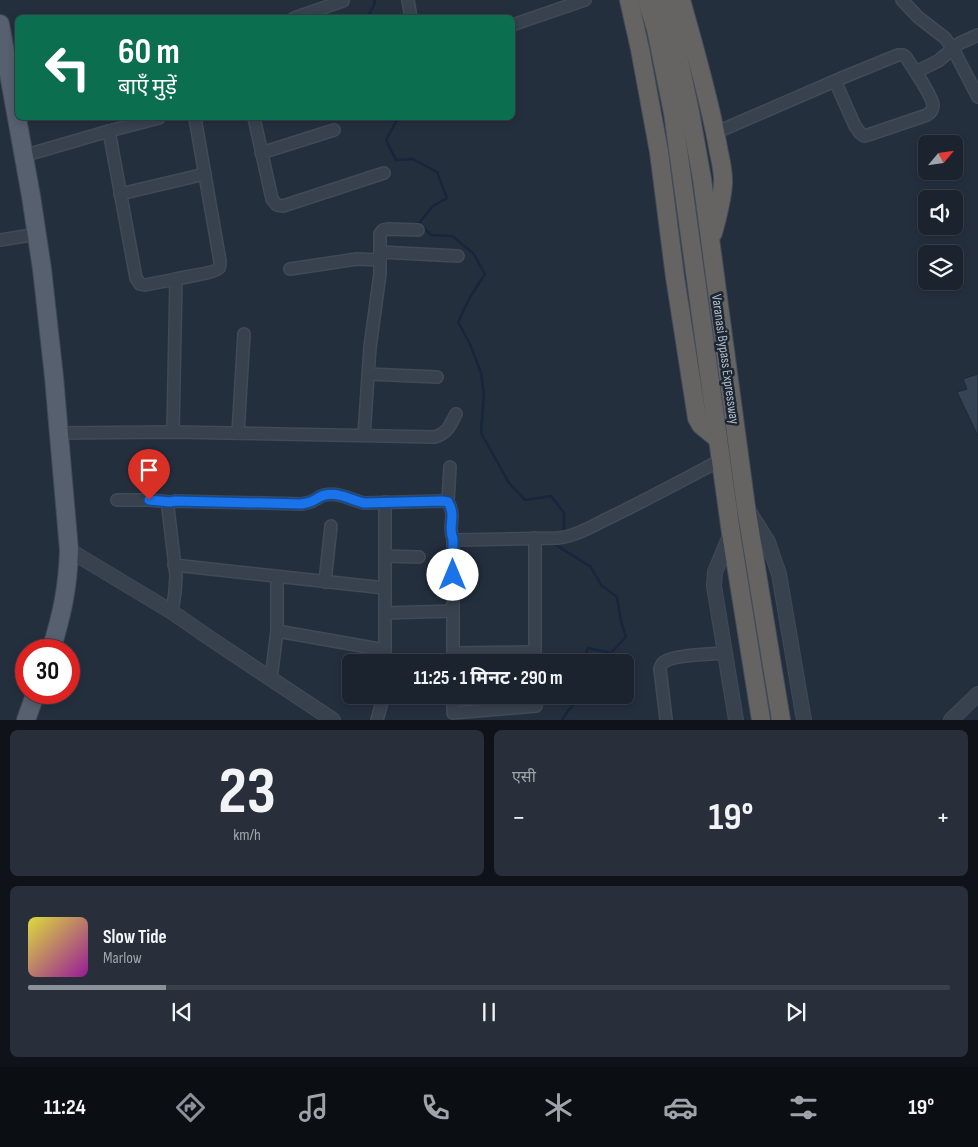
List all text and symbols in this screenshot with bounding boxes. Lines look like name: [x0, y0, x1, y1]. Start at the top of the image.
text: 60 m: [118, 31, 180, 74]
icon: left: [35, 35, 100, 100]
text: बाएँ मुड़ें: [118, 74, 177, 101]
north arrow: [918, 135, 962, 180]
map controls: [918, 135, 963, 290]
button: sound: [918, 190, 963, 235]
button: layers: [918, 245, 963, 290]
street label: Varanasi Bypass Expressway: [708, 293, 743, 426]
pin: [128, 449, 170, 500]
icon: arrive: [135, 456, 163, 484]
position arrow: [426, 548, 478, 600]
speed limit sign: 30: [15, 639, 80, 704]
text: 11:25 · 1 मिनट · 290 m: [414, 667, 562, 690]
text: 23: [218, 754, 276, 832]
text: एसी: [512, 768, 536, 787]
text: 19°: [709, 795, 753, 840]
text: −: [512, 801, 526, 834]
text: +: [936, 801, 950, 834]
text: km/h: [233, 826, 261, 845]
text: Slow Tide: [103, 926, 167, 949]
text: Marlow: [103, 949, 142, 968]
icon: previous: [168, 998, 196, 1026]
icon: pause: [475, 998, 503, 1026]
icon: next: [782, 998, 810, 1026]
icon: directions: [173, 1090, 208, 1125]
icon: music: [296, 1090, 331, 1125]
icon: phone: [418, 1090, 453, 1125]
icon: climate: [541, 1090, 576, 1125]
icon: car: [663, 1090, 698, 1125]
icon: filters: [786, 1090, 821, 1125]
text: 11:24: [44, 1094, 86, 1121]
text: 19°: [908, 1094, 934, 1121]

